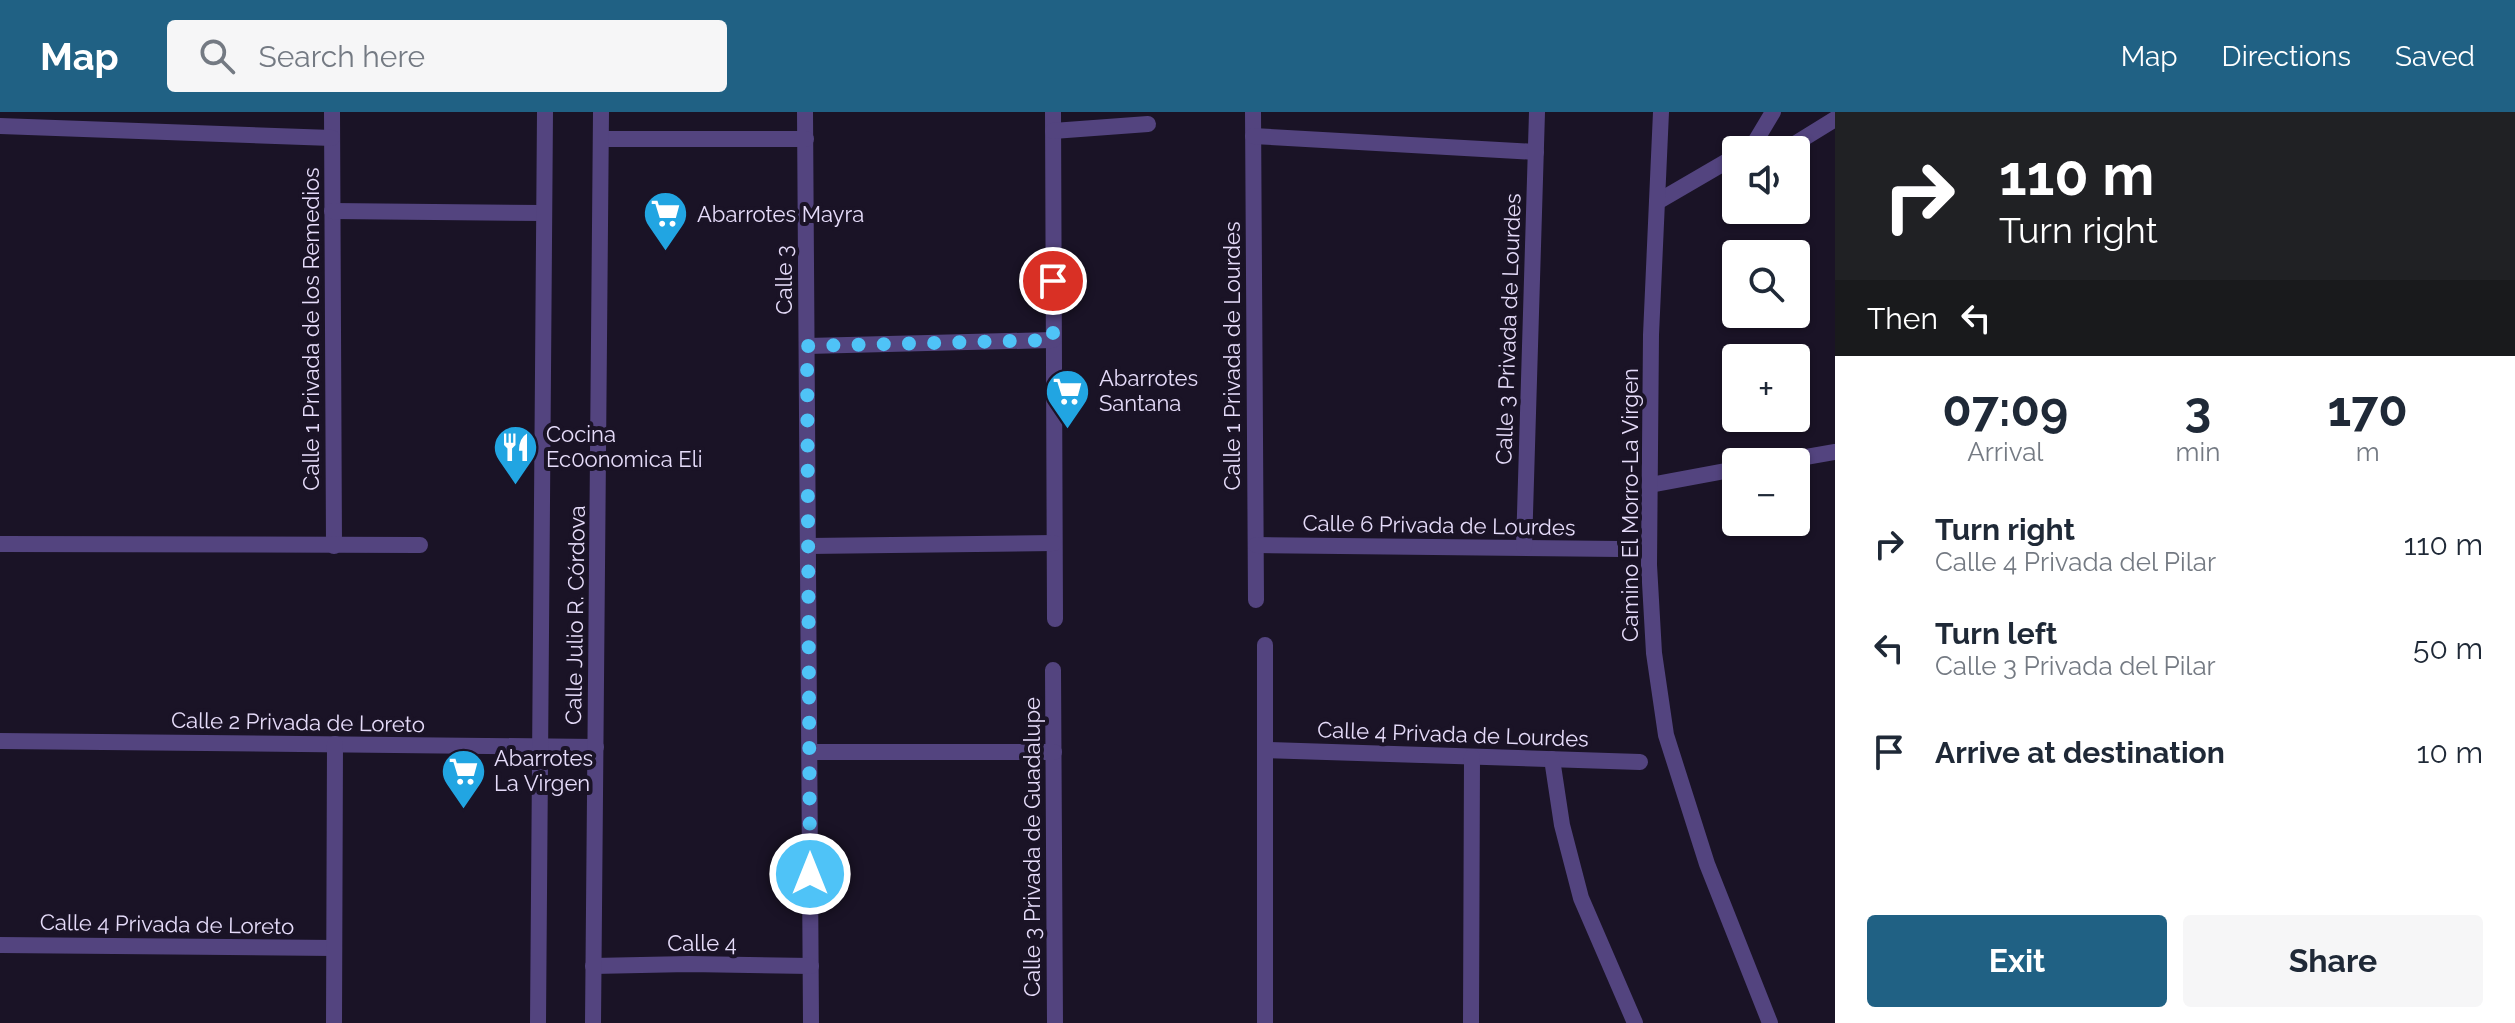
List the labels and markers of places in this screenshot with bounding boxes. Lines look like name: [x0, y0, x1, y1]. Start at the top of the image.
supermarket icon: Abarrotes Mayra: [642, 190, 690, 253]
place label: Abarrotes Mayra: [697, 201, 864, 227]
pin: [1019, 247, 1087, 315]
place label: Abarrotes Santana: [1099, 365, 1198, 416]
supermarket icon: Abarrotes Santana: [1044, 367, 1092, 430]
place label: Cocina Ec0onomica Eli: [546, 421, 702, 472]
restaurant icon: Cocina Ec0onomica Eli: [491, 423, 539, 486]
place label: Abarrotes La Virgen: [494, 745, 593, 796]
supermarket icon: Abarrotes La Virgen: [439, 747, 487, 810]

